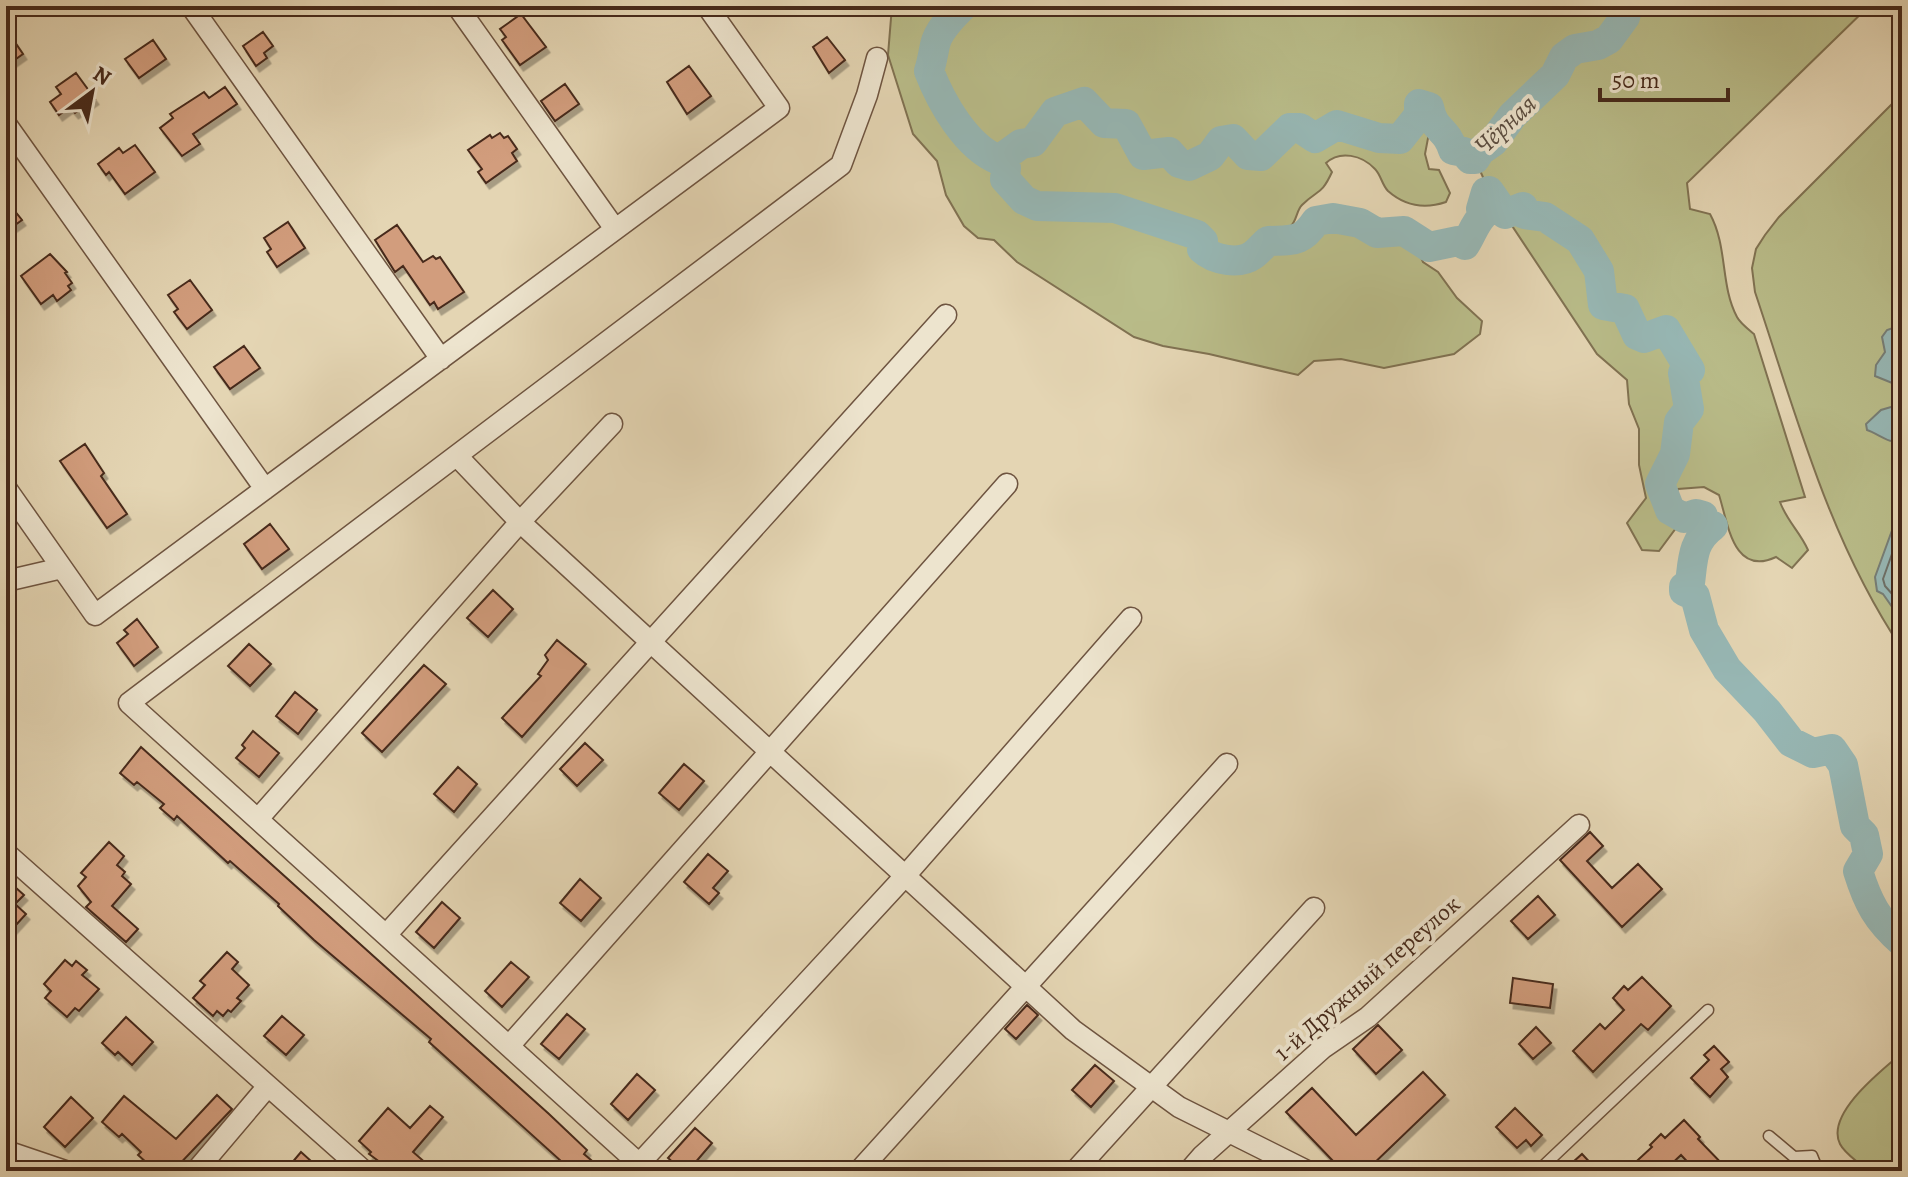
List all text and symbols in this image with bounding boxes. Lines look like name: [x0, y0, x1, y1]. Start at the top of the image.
north arrow: [52, 52, 132, 132]
scale bar: [1600, 52, 1728, 102]
text: N: [87, 59, 117, 93]
text: 50 m: [1612, 64, 1660, 96]
water label: Чёрная: [1467, 86, 1544, 162]
street label: 1-й Дружный переулок: [1267, 888, 1467, 1068]

